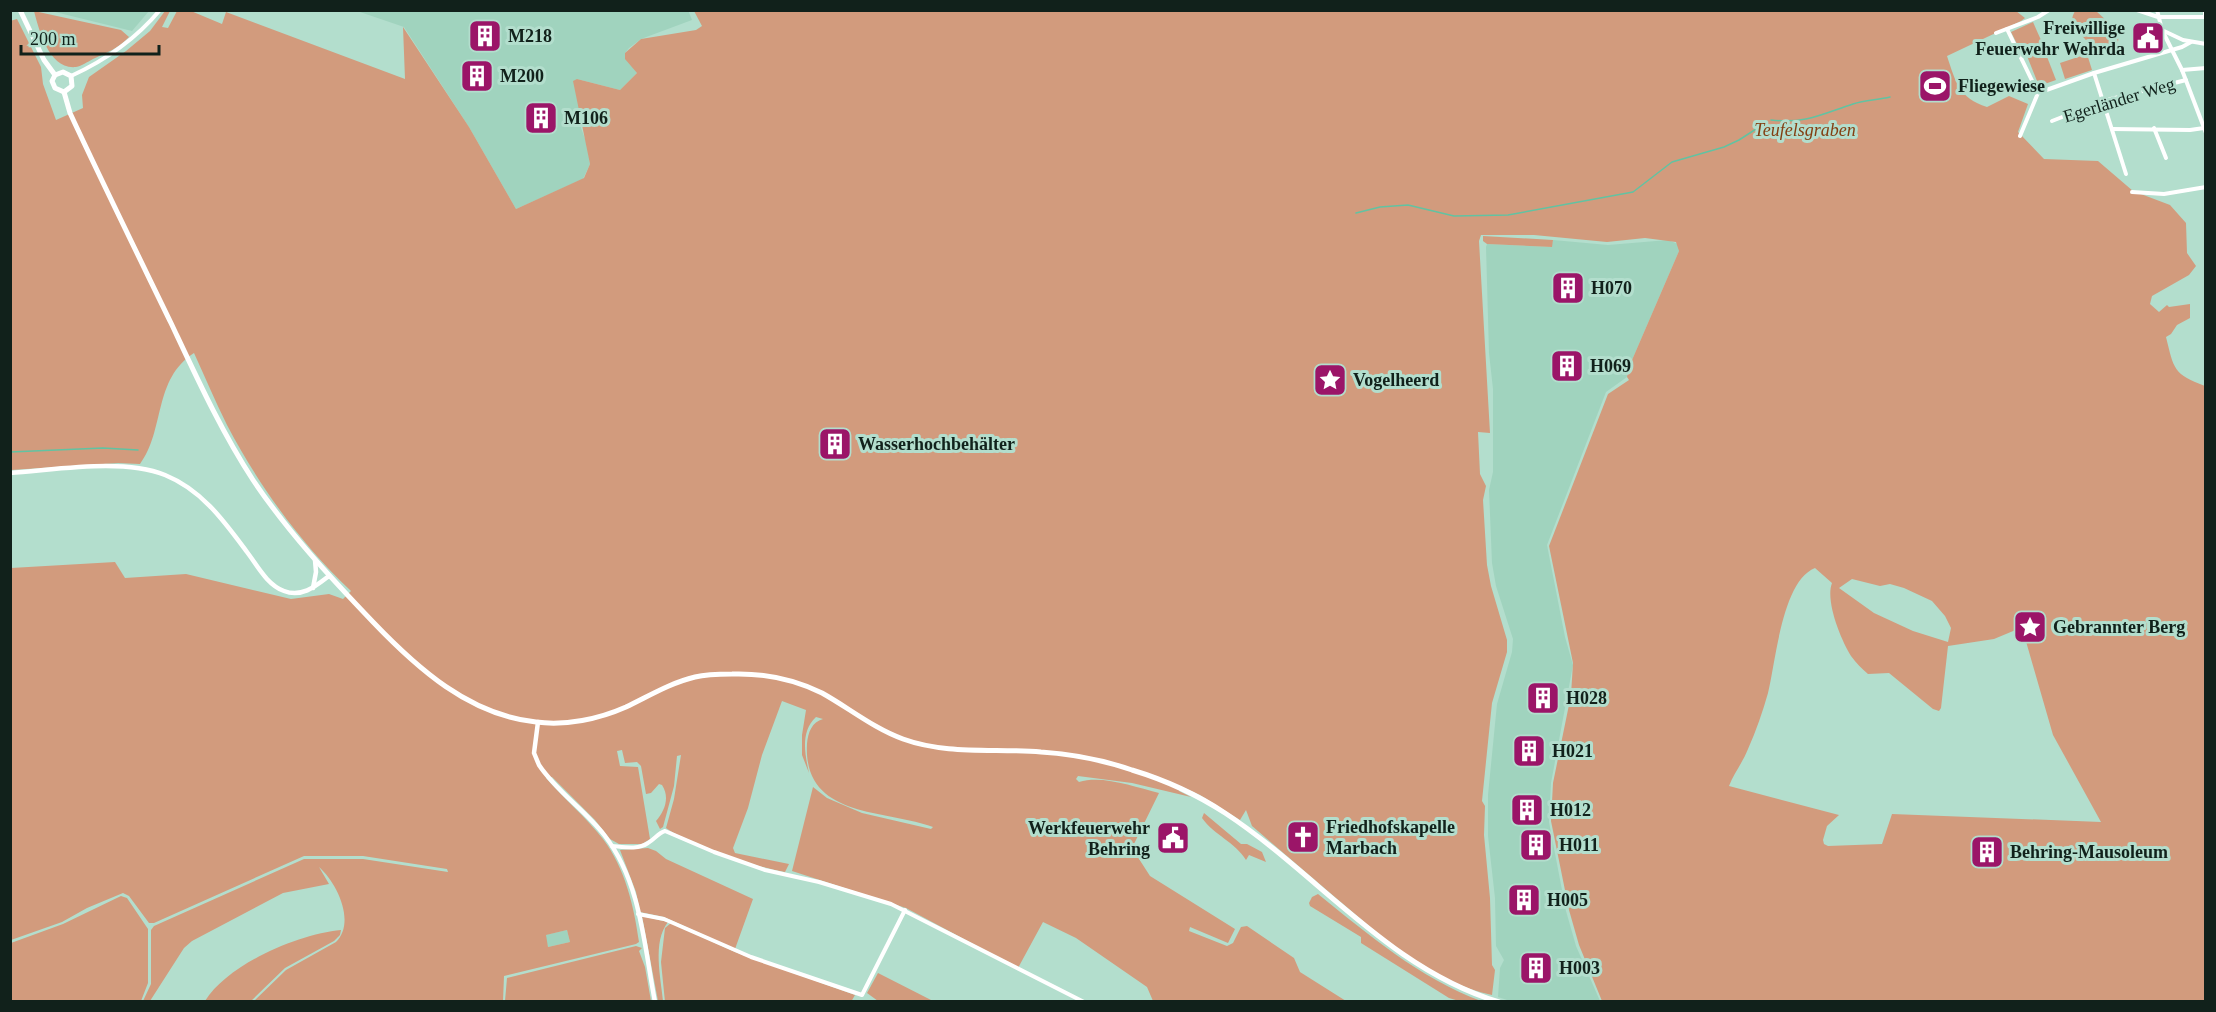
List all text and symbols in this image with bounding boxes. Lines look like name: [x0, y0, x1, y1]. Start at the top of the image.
scale bar: [21, 18, 159, 56]
building icon: M218: [467, 18, 503, 54]
place label: Freiwillige Feuerwehr Wehrda: [1975, 18, 2125, 59]
public building icon: Freiwillige Feuerwehr Wehrda: [2130, 20, 2166, 56]
place label: M218: [508, 26, 552, 46]
text: 200 m: [30, 29, 76, 49]
building icon: M200: [459, 58, 495, 94]
place label: M200: [500, 66, 544, 86]
sports icon: Fliegewiese: [1917, 68, 1953, 104]
street label: Egerländer Weg: [2061, 74, 2177, 126]
place label: Fliegewiese: [1958, 76, 2045, 96]
building icon: M106: [523, 100, 559, 136]
place label: M106: [564, 108, 608, 128]
park label: Teufelsgraben: [1754, 120, 1856, 140]
building icon: H070: [1550, 270, 1586, 306]
place label: H070: [1591, 278, 1632, 298]
building icon: H069: [1549, 348, 1585, 384]
place label: H069: [1590, 356, 1631, 376]
place icon: Vogelheerd: [1312, 362, 1348, 398]
place label: Vogelheerd: [1353, 370, 1439, 390]
building icon: Wasserhochbehälter: [817, 426, 853, 462]
place label: Wasserhochbehälter: [858, 434, 1015, 454]
place icon: Gebrannter Berg: [2012, 609, 2048, 645]
place label: Gebrannter Berg: [2053, 617, 2185, 637]
building icon: H028: [1525, 680, 1561, 716]
place label: H028: [1566, 688, 1607, 708]
building icon: H021: [1511, 733, 1547, 769]
place label: H021: [1552, 741, 1593, 761]
building icon: H012: [1509, 792, 1545, 828]
place label: H012: [1550, 800, 1591, 820]
place label: Friedhofskapelle Marbach: [1326, 817, 1455, 858]
place label: Werkfeuerwehr Behring: [1028, 818, 1150, 859]
church icon: Friedhofskapelle Marbach: [1285, 819, 1321, 855]
public building icon: Werkfeuerwehr Behring: [1155, 820, 1191, 856]
building icon: H011: [1518, 827, 1554, 863]
building icon: Behring-Mausoleum: [1969, 834, 2005, 870]
place label: H011: [1559, 835, 1599, 855]
place label: Behring-Mausoleum: [2010, 842, 2168, 862]
building icon: H005: [1506, 882, 1542, 918]
place label: H005: [1547, 890, 1588, 910]
building icon: H003: [1518, 950, 1554, 986]
place label: H003: [1559, 958, 1600, 978]

